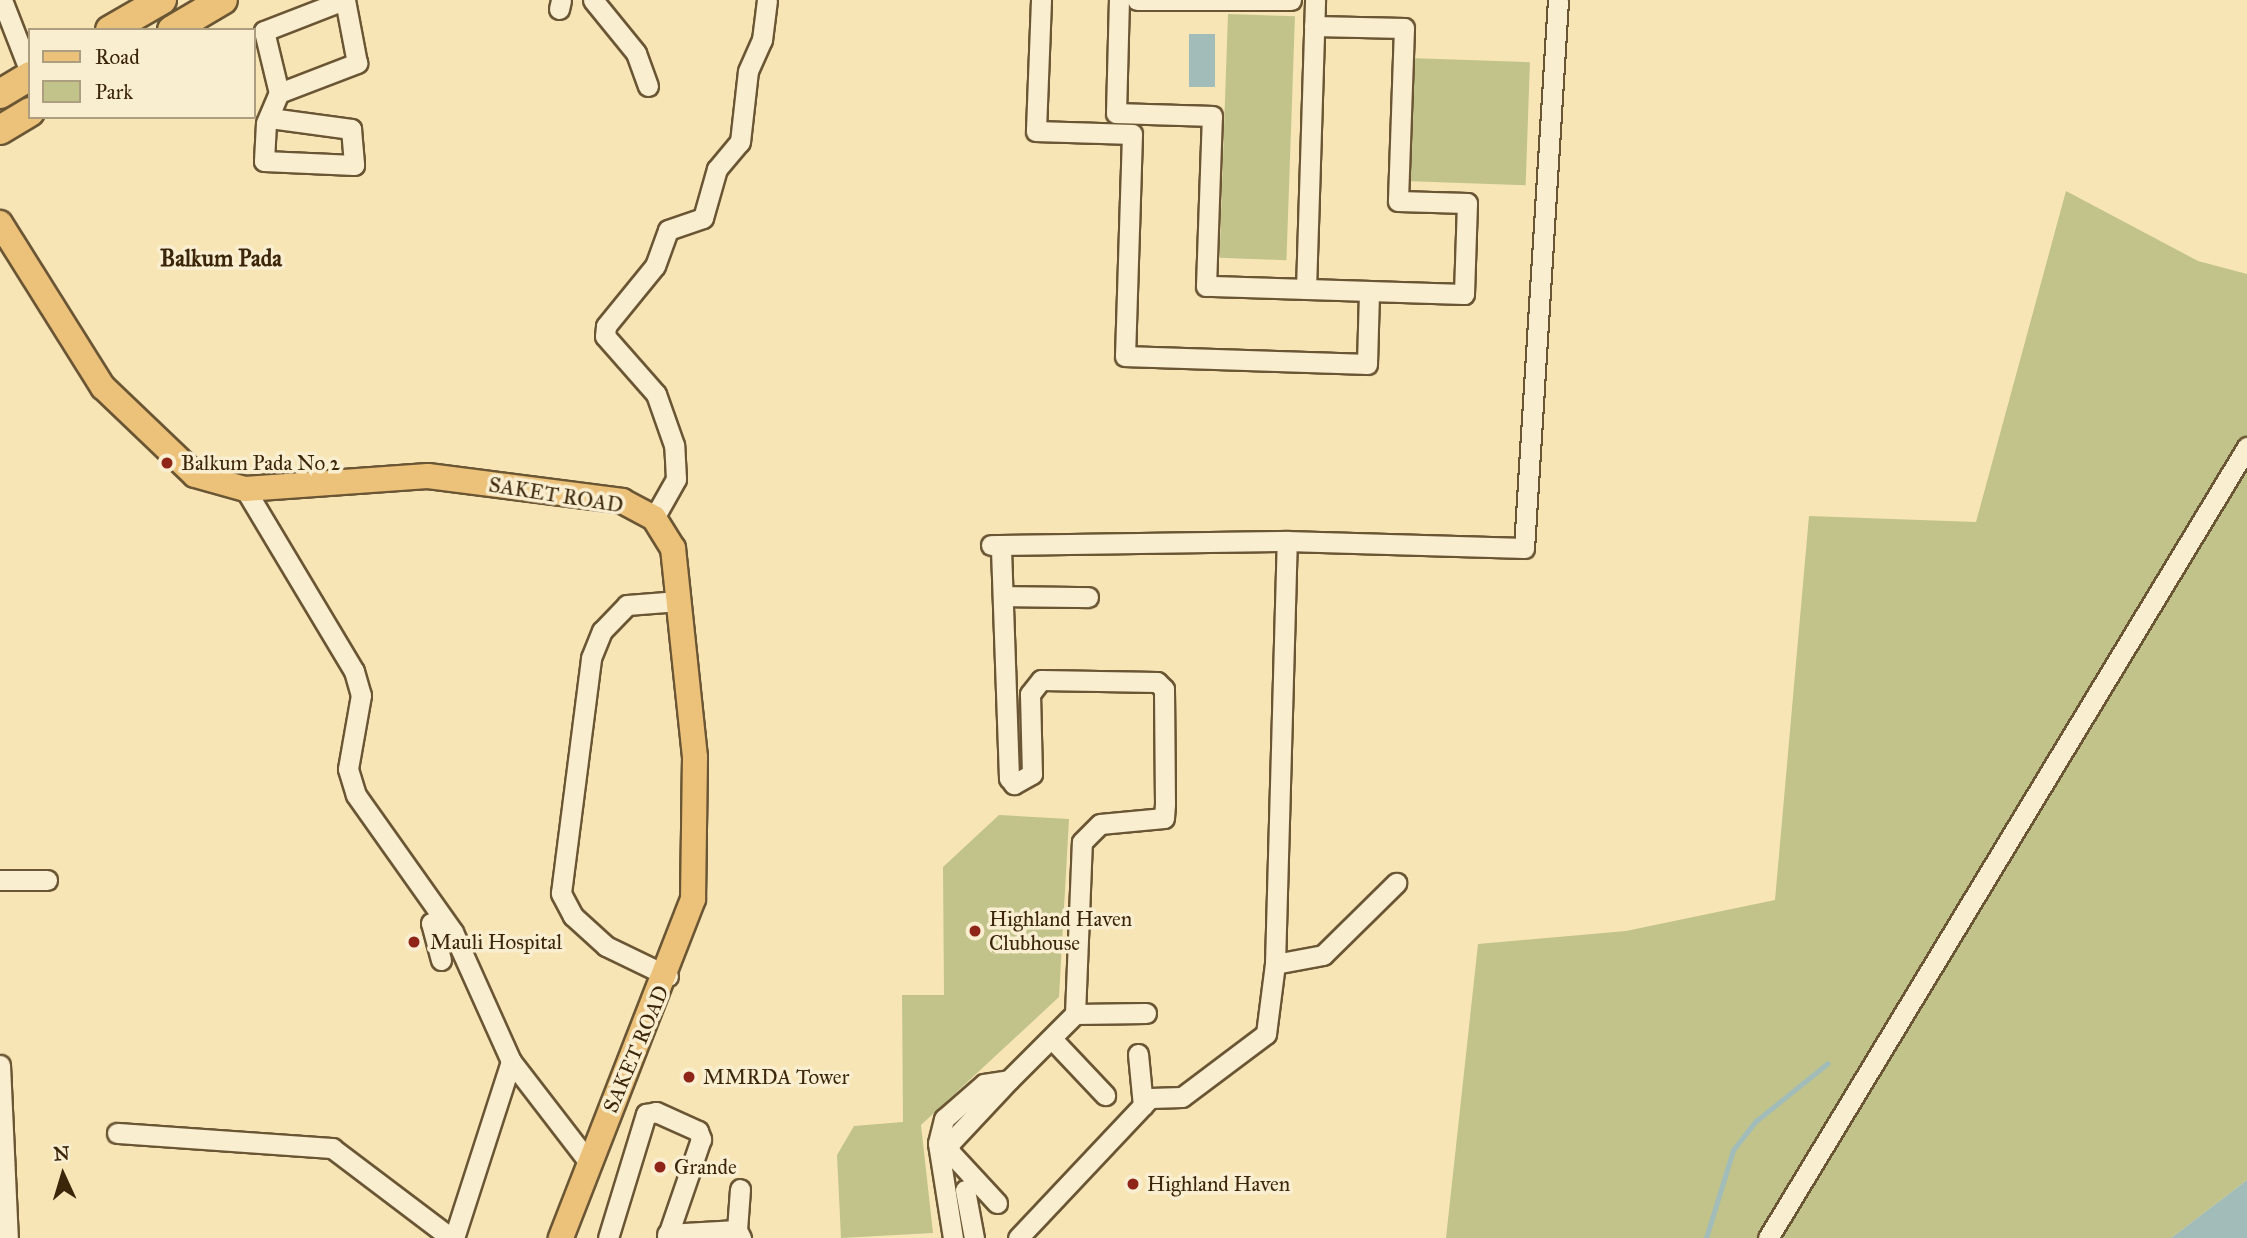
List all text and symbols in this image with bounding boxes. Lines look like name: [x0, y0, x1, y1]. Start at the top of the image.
legend: [28, 28, 256, 119]
text: Road: [95, 44, 140, 70]
text: Park: [95, 79, 133, 105]
district label: Balkum Pada: [160, 244, 282, 272]
place label: Balkum Pada No 2: [181, 450, 340, 476]
marker: Balkum Pada No 2: [159, 455, 175, 471]
street label: SAKET ROAD: [487, 472, 625, 518]
place label: Highland Haven Clubhouse: [989, 906, 1132, 956]
marker: Highland Haven Clubhouse: [967, 923, 983, 939]
place label: Mauli Hospital: [430, 929, 562, 955]
marker: Mauli Hospital: [404, 932, 424, 952]
street label: SAKET ROAD: [598, 982, 674, 1116]
place label: MMRDA Tower: [703, 1064, 849, 1090]
marker: MMRDA Tower: [681, 1069, 697, 1085]
north arrow: [28, 1140, 98, 1210]
text: N: [53, 1142, 70, 1166]
place label: Grande: [674, 1154, 737, 1180]
marker: Grande: [652, 1159, 668, 1175]
place label: Highland Haven: [1147, 1171, 1290, 1197]
marker: Highland Haven: [1125, 1176, 1141, 1192]

